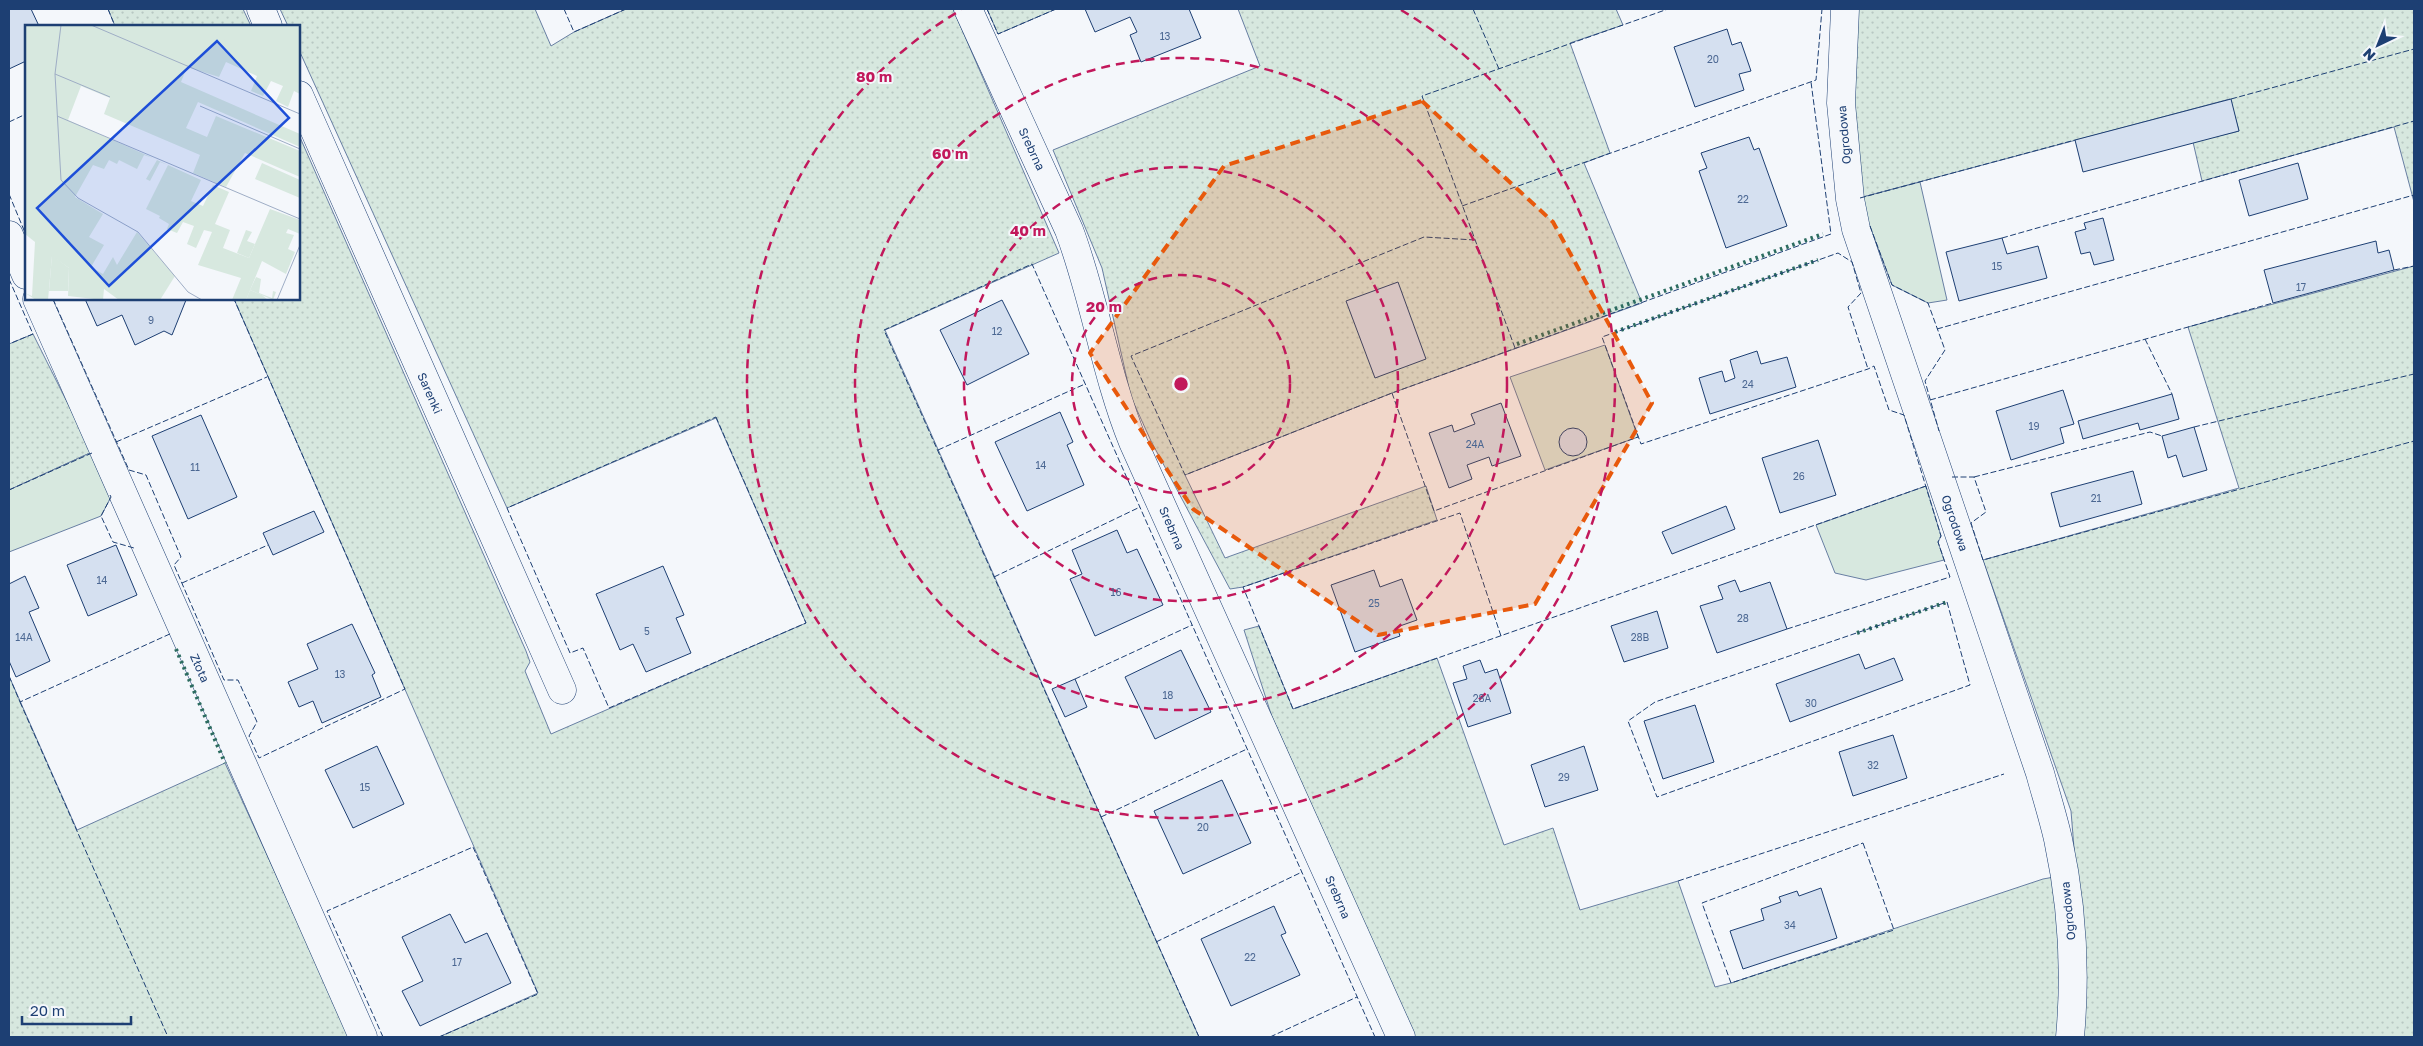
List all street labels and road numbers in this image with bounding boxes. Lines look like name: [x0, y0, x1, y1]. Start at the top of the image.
street label: Ogrodowa: [1834, 105, 1854, 165]
street label: Srebrna: [1016, 125, 1048, 173]
street label: Sarenki: [414, 370, 446, 416]
street label: Ogrodowa: [1938, 493, 1972, 553]
street label: Srebrna: [1156, 504, 1188, 552]
street label: Złota: [187, 651, 213, 685]
street label: Srebrna: [1322, 873, 1354, 921]
street label: Ogrodowa: [2057, 881, 2079, 941]

